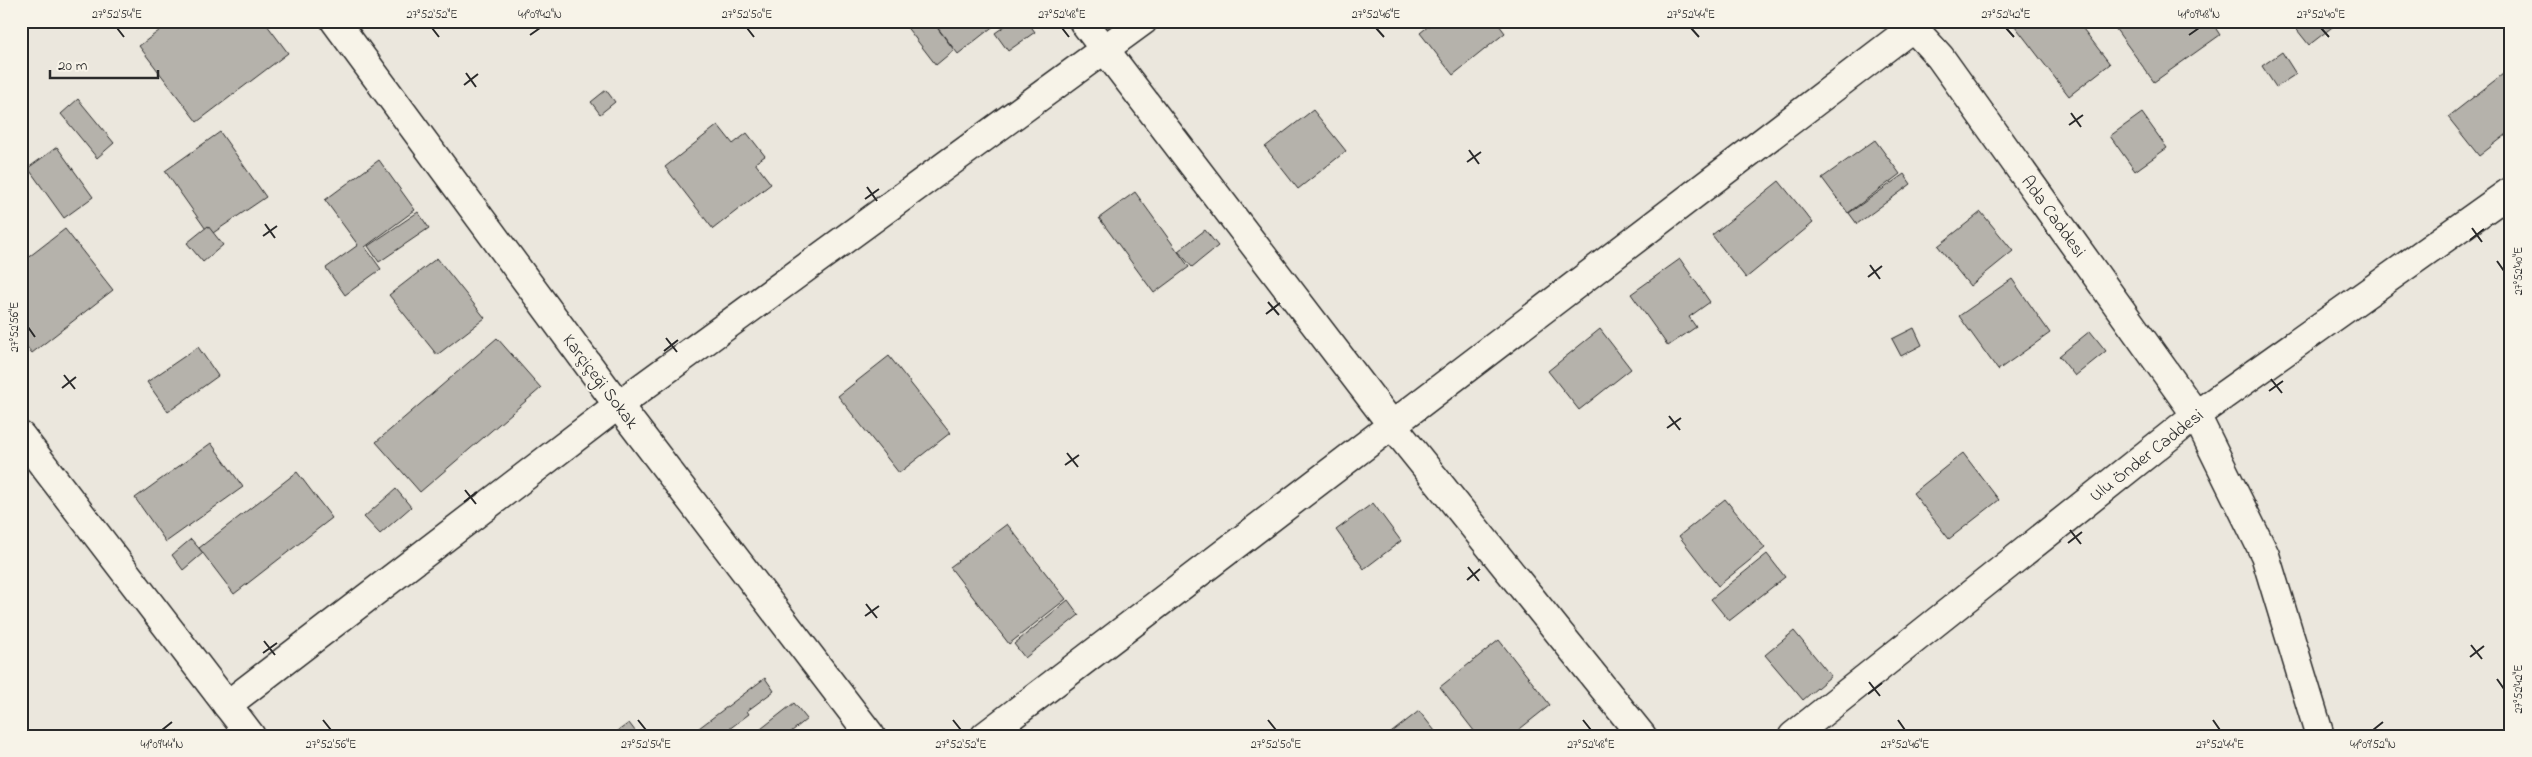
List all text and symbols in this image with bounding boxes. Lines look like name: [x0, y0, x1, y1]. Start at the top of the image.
text: 27°52'54"E: [92, 6, 142, 24]
text: 27°52'52"E: [406, 6, 458, 24]
text: 41°09'42"N: [518, 6, 562, 24]
text: 27°52'50"E: [722, 6, 772, 24]
text: 27°52'48"E: [1038, 6, 1086, 24]
text: 27°52'46"E: [1352, 6, 1400, 24]
text: 27°52'44"E: [1667, 6, 1715, 24]
text: 27°52'42"E: [1981, 6, 2031, 24]
text: 41°09'48"N: [2178, 6, 2220, 24]
text: 27°52'40"E: [2297, 6, 2345, 24]
scale bar: [50, 48, 158, 80]
text: 20 m: [58, 55, 88, 77]
street label: Ada Caddesi: [2014, 171, 2091, 264]
text: 27°52'40"E: [2510, 247, 2528, 295]
text: 27°52'56"E: [6, 302, 24, 352]
street label: Karçiçeği Sokak: [554, 329, 644, 436]
street label: Ulu Önder Caddesi: [2085, 404, 2210, 509]
text: 27°52'42"E: [2510, 664, 2528, 714]
text: 41°09'44"N: [141, 736, 183, 754]
text: 27°52'56"E: [306, 736, 356, 754]
text: 27°52'54"E: [621, 736, 671, 754]
text: 27°52'52"E: [935, 736, 987, 754]
text: 27°52'50"E: [1251, 736, 1301, 754]
text: 27°52'48"E: [1567, 736, 1615, 754]
text: 27°52'46"E: [1881, 736, 1929, 754]
text: 27°52'44"E: [2196, 736, 2244, 754]
text: 41°09'52"N: [2350, 736, 2396, 754]

